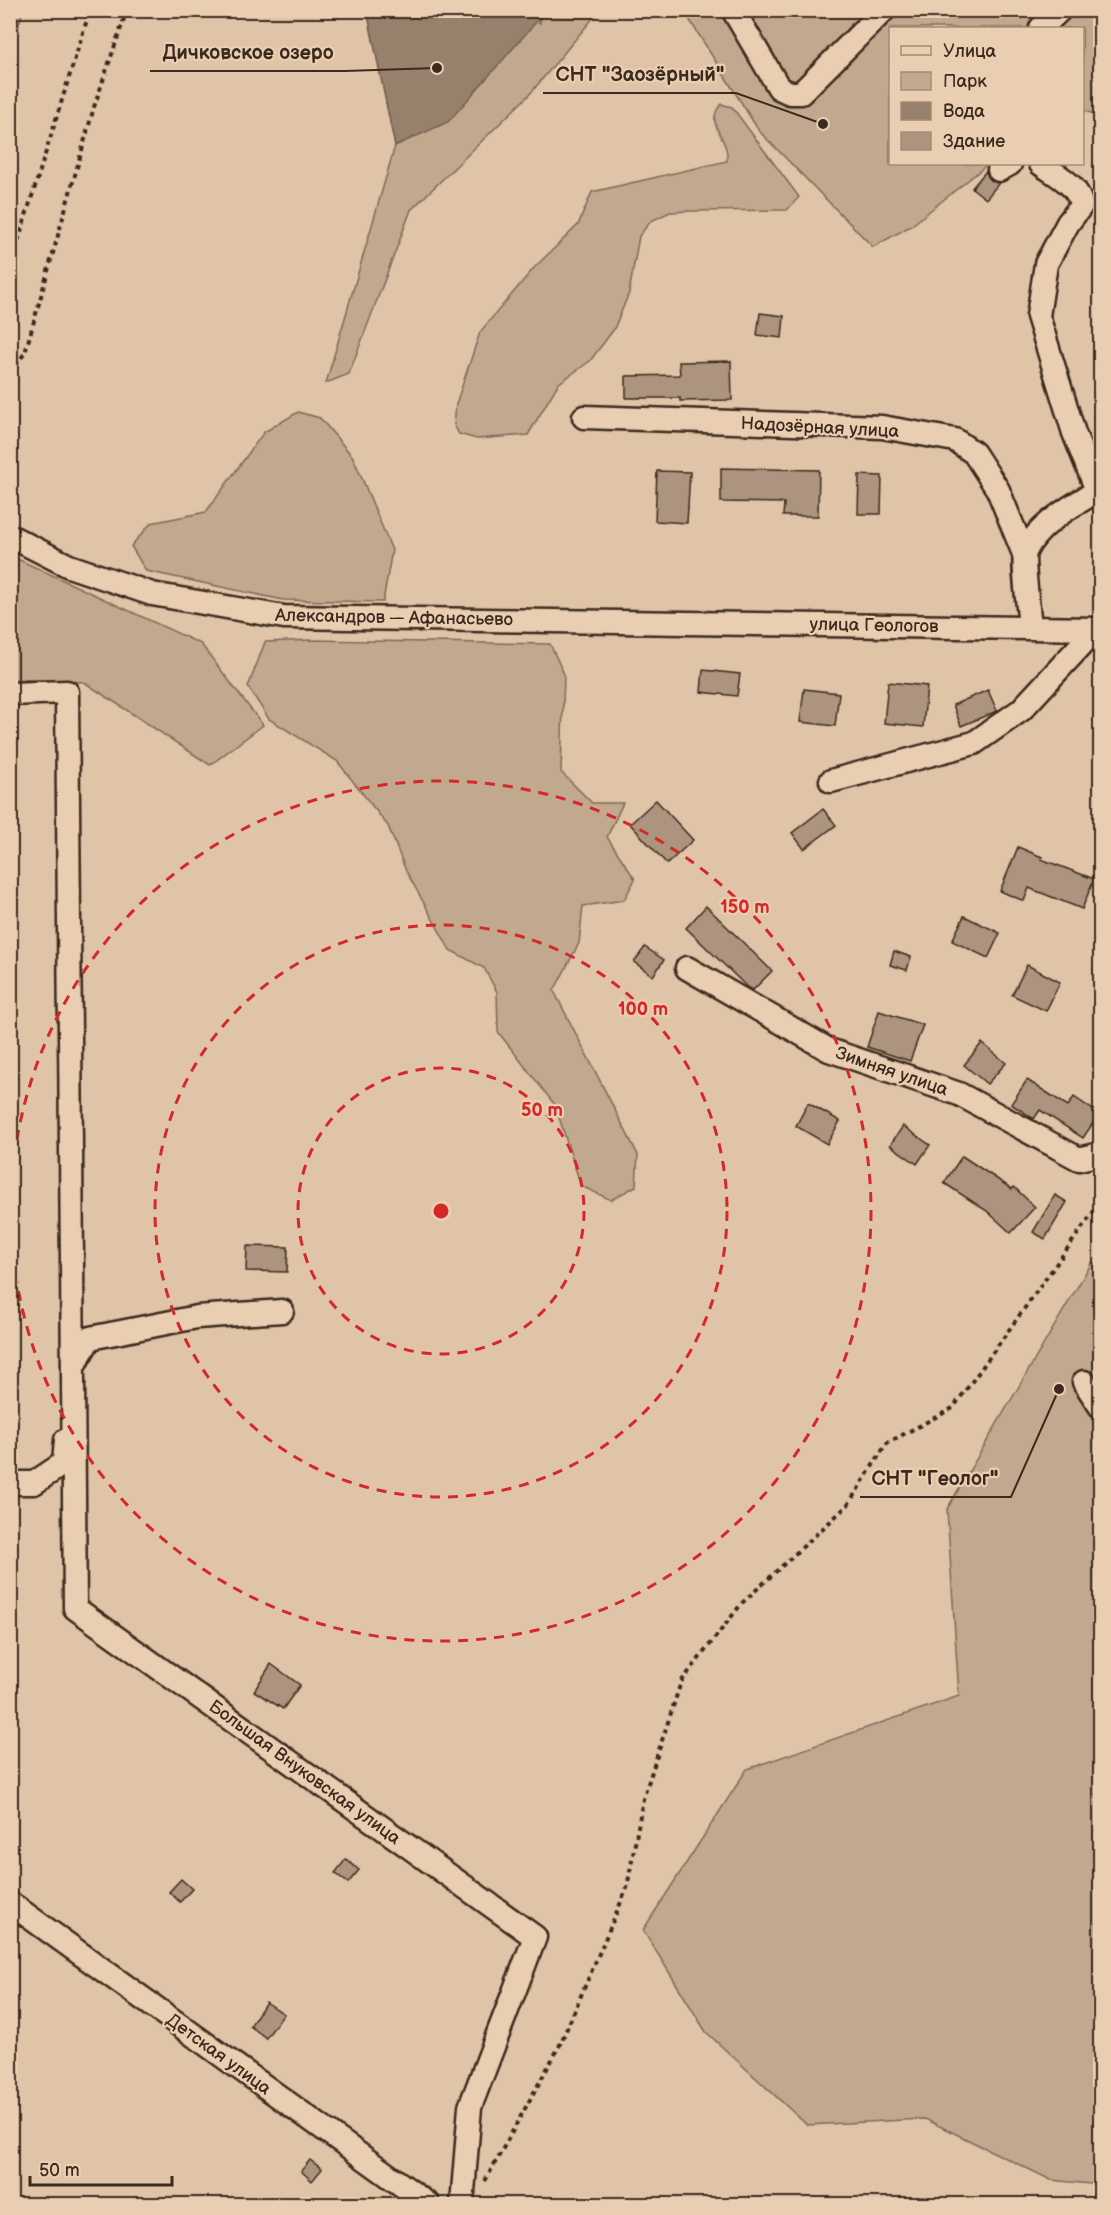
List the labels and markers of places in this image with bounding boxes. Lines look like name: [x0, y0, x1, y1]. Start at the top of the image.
callout: Дичковское озеро: [150, 33, 345, 71]
callout: СНТ "Заозёрный": [543, 55, 736, 93]
centre of rings: [431, 1201, 451, 1221]
callout: СНТ "Геолог": [860, 1459, 1011, 1497]

